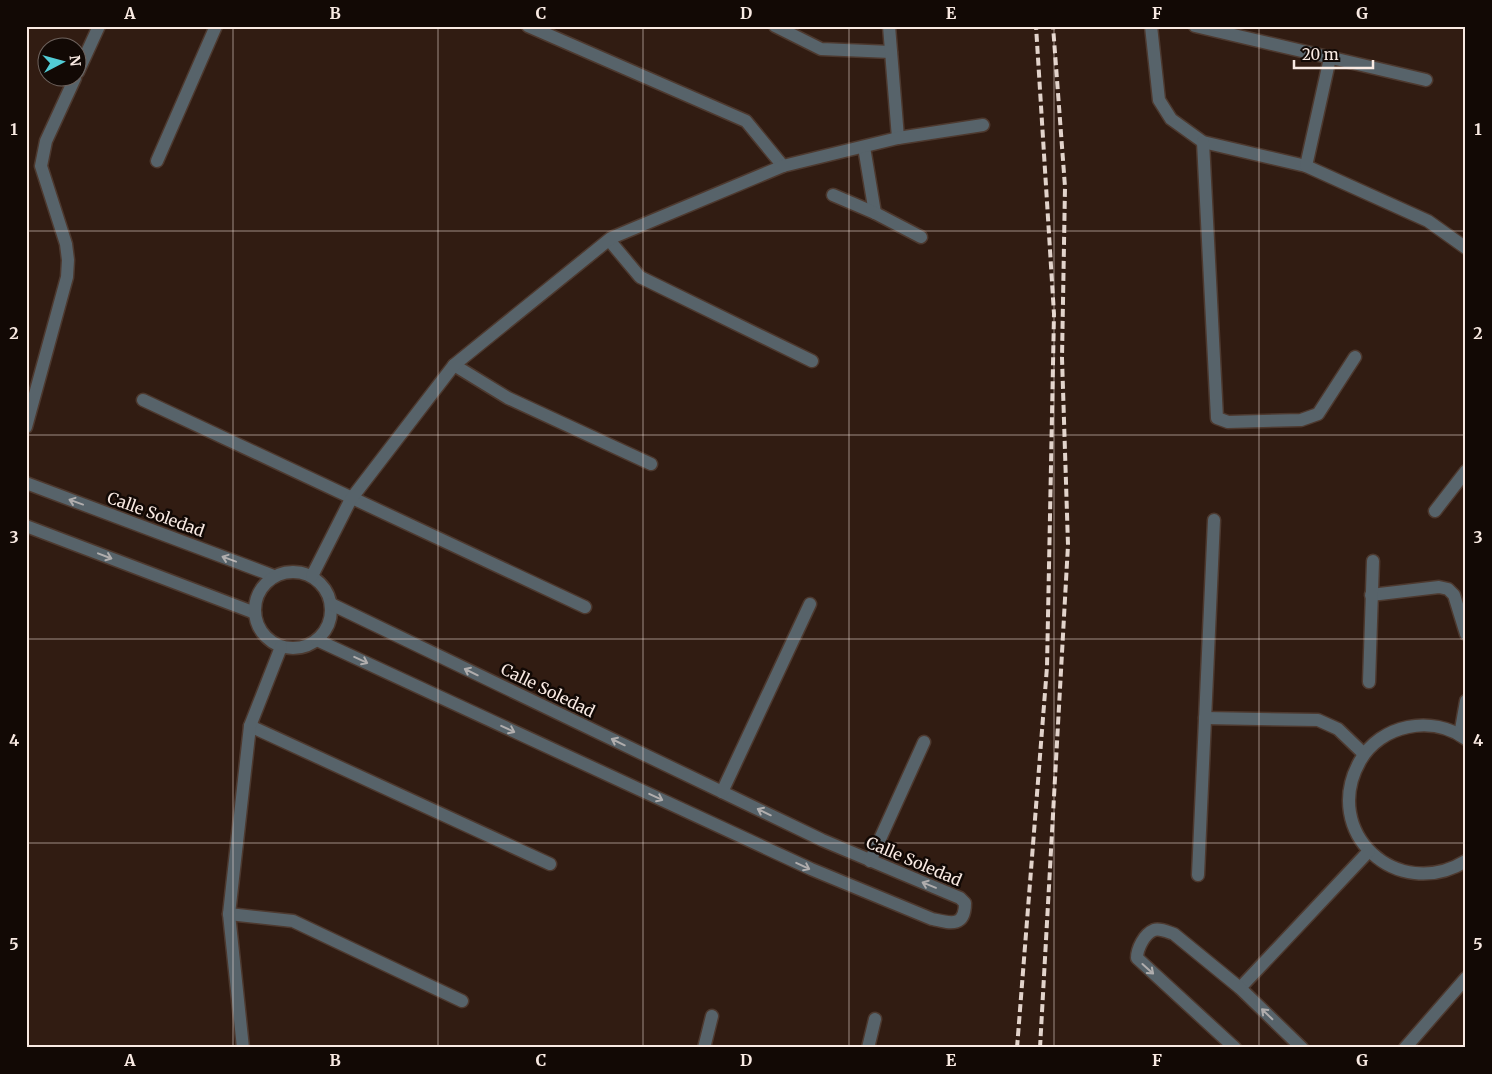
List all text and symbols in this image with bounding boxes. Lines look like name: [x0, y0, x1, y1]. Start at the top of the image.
text: A: [123, 3, 136, 23]
text: B: [329, 3, 341, 23]
text: C: [536, 3, 546, 23]
text: D: [740, 3, 752, 23]
text: E: [946, 3, 957, 23]
text: F: [1152, 3, 1162, 23]
text: G: [1356, 3, 1368, 23]
north arrow: [38, 38, 88, 88]
scale bar: [1294, 38, 1373, 70]
text: 20 m: [1302, 45, 1339, 64]
text: N: [65, 54, 84, 67]
text: 1: [10, 119, 18, 139]
text: 1: [1474, 119, 1482, 139]
text: 2: [9, 323, 19, 343]
text: 2: [1473, 323, 1483, 343]
street label: Calle Soledad: [105, 487, 208, 541]
one-way arrow: [69, 497, 85, 506]
text: 3: [9, 527, 19, 547]
text: 3: [1473, 527, 1483, 547]
one-way arrow: [96, 552, 112, 561]
one-way arrow: [221, 553, 236, 562]
one-way arrow: [353, 656, 368, 665]
street label: Calle Soledad: [498, 659, 598, 721]
one-way arrow: [464, 666, 479, 676]
one-way arrow: [501, 724, 516, 734]
text: 4: [9, 730, 19, 750]
text: 4: [1473, 730, 1483, 750]
one-way arrow: [611, 737, 626, 746]
one-way arrow: [648, 793, 663, 803]
one-way arrow: [757, 807, 772, 816]
street label: Calle Soledad: [863, 832, 965, 890]
one-way arrow: [795, 861, 810, 871]
one-way arrow: [922, 879, 937, 889]
text: 5: [9, 934, 19, 954]
text: 5: [1473, 934, 1483, 954]
one-way arrow: [1141, 964, 1154, 975]
one-way arrow: [1261, 1008, 1273, 1020]
text: A: [123, 1050, 136, 1070]
text: B: [329, 1050, 341, 1070]
text: C: [536, 1050, 546, 1070]
text: D: [740, 1050, 752, 1070]
text: E: [946, 1050, 957, 1070]
text: F: [1152, 1050, 1162, 1070]
text: G: [1356, 1050, 1368, 1070]

